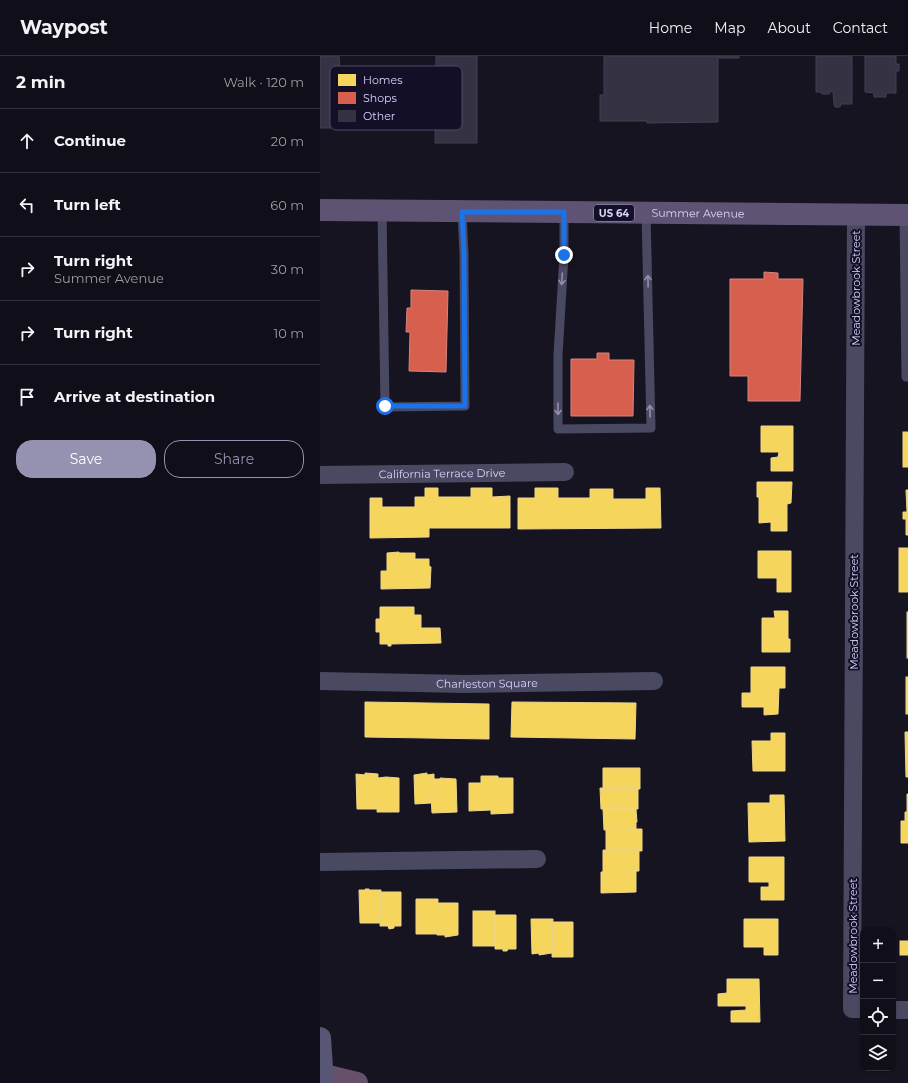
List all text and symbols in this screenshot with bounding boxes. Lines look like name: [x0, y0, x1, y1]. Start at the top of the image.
text: Waypost: [20, 16, 108, 39]
text: Home: [649, 19, 692, 37]
text: Map: [714, 19, 745, 37]
text: About: [767, 19, 811, 37]
text: Contact: [833, 19, 888, 37]
legend: [330, 66, 462, 130]
text: 2 min: [16, 72, 66, 92]
text: Homes: [363, 73, 403, 87]
text: Walk · 120 m: [223, 74, 304, 90]
text: Shops: [363, 91, 398, 105]
text: Other: [363, 109, 395, 123]
icon: ahead: [16, 130, 38, 152]
text: Continue: [54, 131, 126, 150]
text: 20 m: [271, 133, 304, 149]
icon: left: [16, 194, 38, 216]
text: Turn left: [54, 195, 121, 214]
text: 60 m: [270, 197, 304, 213]
road number: US 64: [594, 205, 634, 221]
street label: Summer Avenue: [651, 206, 745, 221]
street label: Meadowbrook Street: [849, 230, 863, 346]
route end: [555, 246, 573, 264]
text: Turn right: [54, 251, 133, 270]
icon: right: [16, 258, 38, 280]
text: 30 m: [271, 261, 304, 277]
text: Summer Avenue: [54, 270, 164, 286]
one-way arrow: [559, 272, 566, 285]
one-way arrow: [644, 275, 652, 288]
icon: right: [16, 322, 38, 344]
text: Turn right: [54, 323, 133, 342]
text: 10 m: [274, 325, 304, 341]
icon: arrive: [16, 386, 38, 408]
text: Arrive at destination: [54, 387, 215, 406]
route start: [376, 397, 394, 415]
one-way arrow: [554, 402, 562, 415]
one-way arrow: [646, 405, 654, 418]
button: Save: [16, 440, 156, 478]
button: Share: [164, 440, 304, 478]
street label: California Terrace Drive: [379, 466, 506, 481]
street label: Meadowbrook Street: [847, 554, 861, 670]
street label: Charleston Square: [436, 676, 538, 691]
street label: Meadowbrook Street: [846, 878, 860, 994]
map controls: [860, 927, 896, 1071]
button: +: [860, 927, 896, 963]
button: −: [860, 963, 896, 999]
button: locate: [860, 999, 896, 1035]
button: layers: [860, 1035, 896, 1071]

